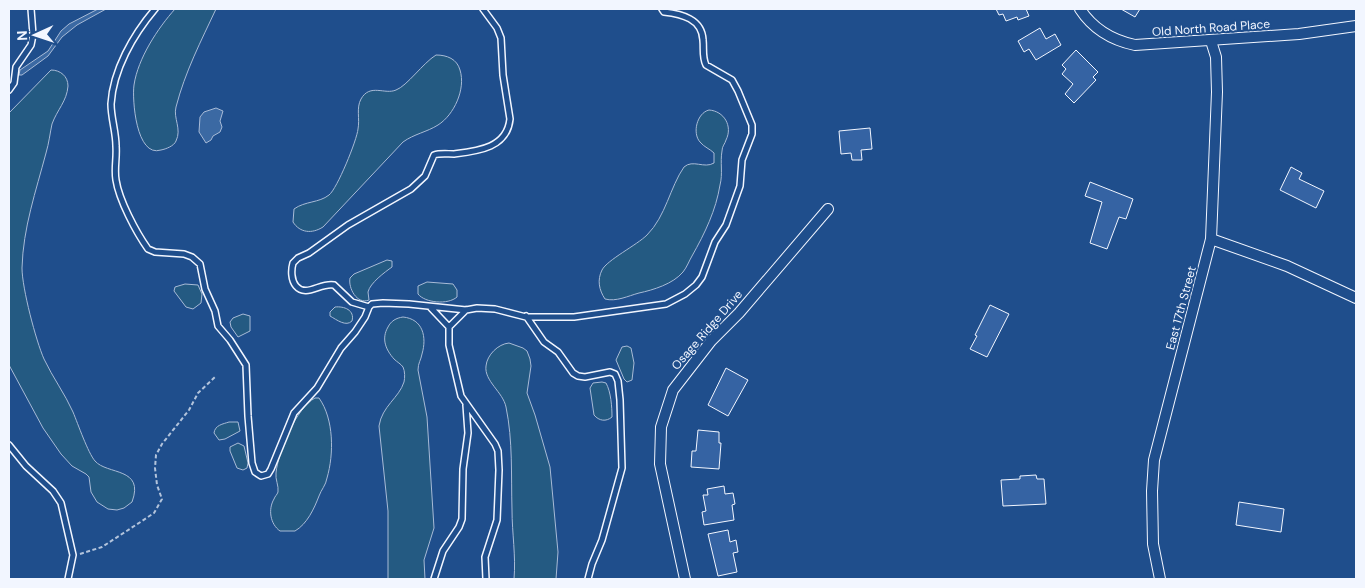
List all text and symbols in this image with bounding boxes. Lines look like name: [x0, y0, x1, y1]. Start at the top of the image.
north arrow: [10, 10, 60, 60]
street label: Old North Road Place: [1151, 16, 1271, 40]
text: N: [13, 30, 31, 41]
street label: East 17th Street: [1162, 264, 1200, 352]
street label: Osage Ridge Drive: [668, 287, 746, 373]

